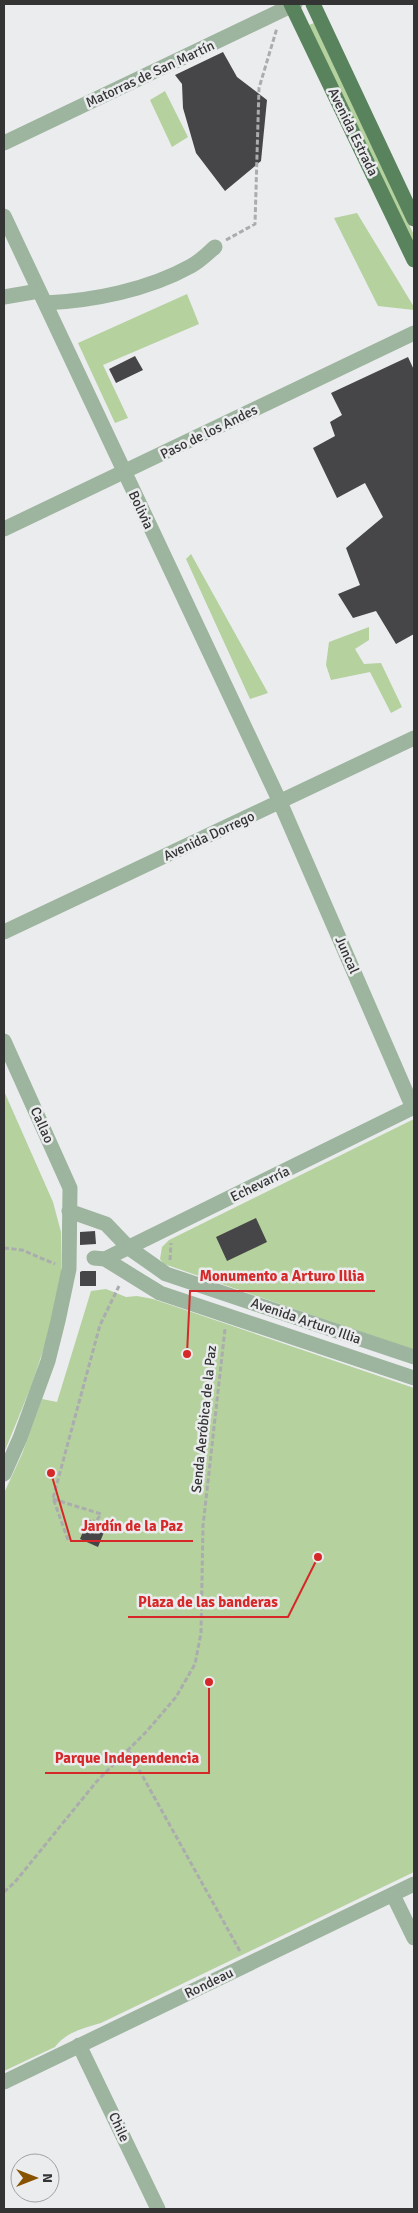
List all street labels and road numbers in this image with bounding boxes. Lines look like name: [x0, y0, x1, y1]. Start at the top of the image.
street label: Matorras de San Martín: [83, 37, 217, 111]
street label: Avenida Estrada: [324, 85, 382, 179]
street label: Paso de los Andes: [158, 401, 260, 463]
street label: Bolivia: [125, 488, 157, 532]
street label: Avenida Dorrego: [161, 807, 257, 865]
street label: Juncal: [331, 934, 363, 976]
street label: Callao: [27, 1104, 57, 1146]
street label: Echevarría: [228, 1162, 292, 1206]
street label: Avenida Arturo Illia: [249, 1294, 363, 1348]
street label: Senda Aeróbica de la Paz: [188, 1344, 220, 1494]
street label: Rondeau: [182, 1964, 236, 2002]
street label: Chile: [105, 2109, 133, 2145]

